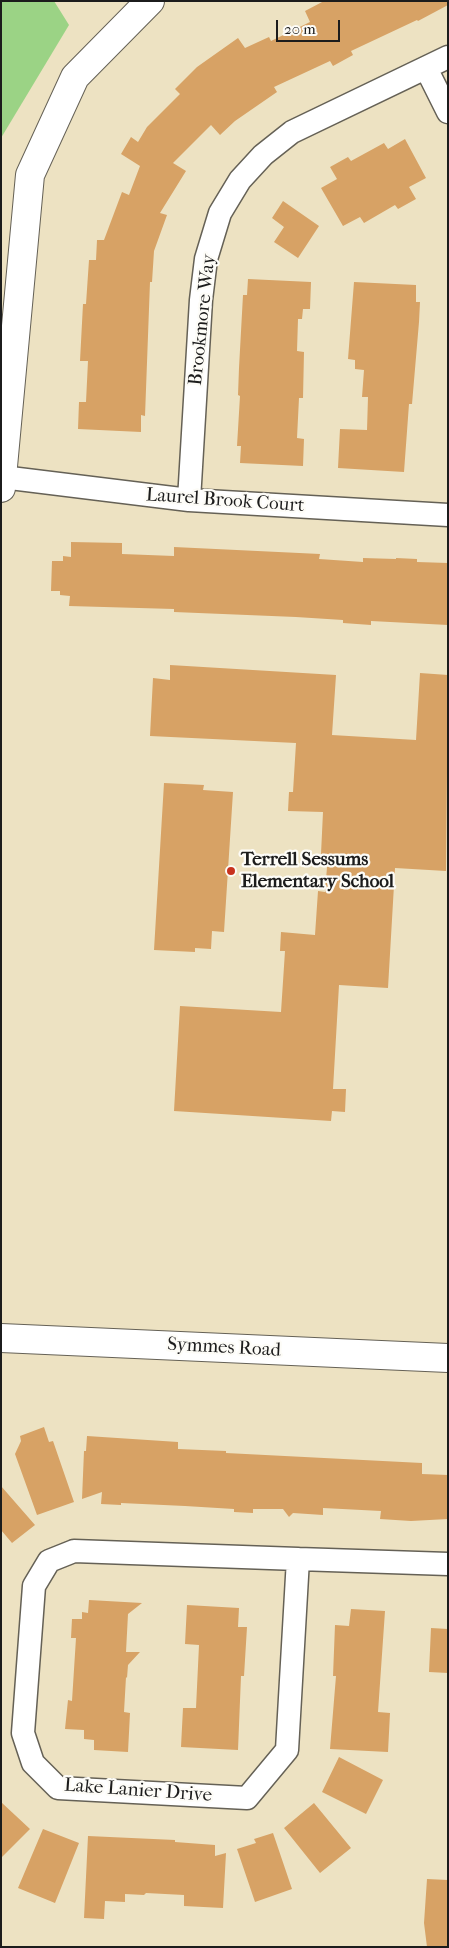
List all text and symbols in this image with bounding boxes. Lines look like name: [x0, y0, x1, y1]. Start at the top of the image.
scale bar: [279, 10, 343, 42]
text: 20 m: [284, 20, 316, 38]
street label: Brookmore Way: [185, 253, 221, 387]
street label: Laurel Brook Court: [145, 484, 305, 518]
place label: Terrell Sessums Elementary School: [241, 849, 394, 893]
marker: Terrell Sessums Elementary School: [225, 865, 237, 877]
street label: Symmes Road: [167, 1334, 281, 1362]
street label: Lake Lanier Drive: [63, 1774, 213, 1808]

